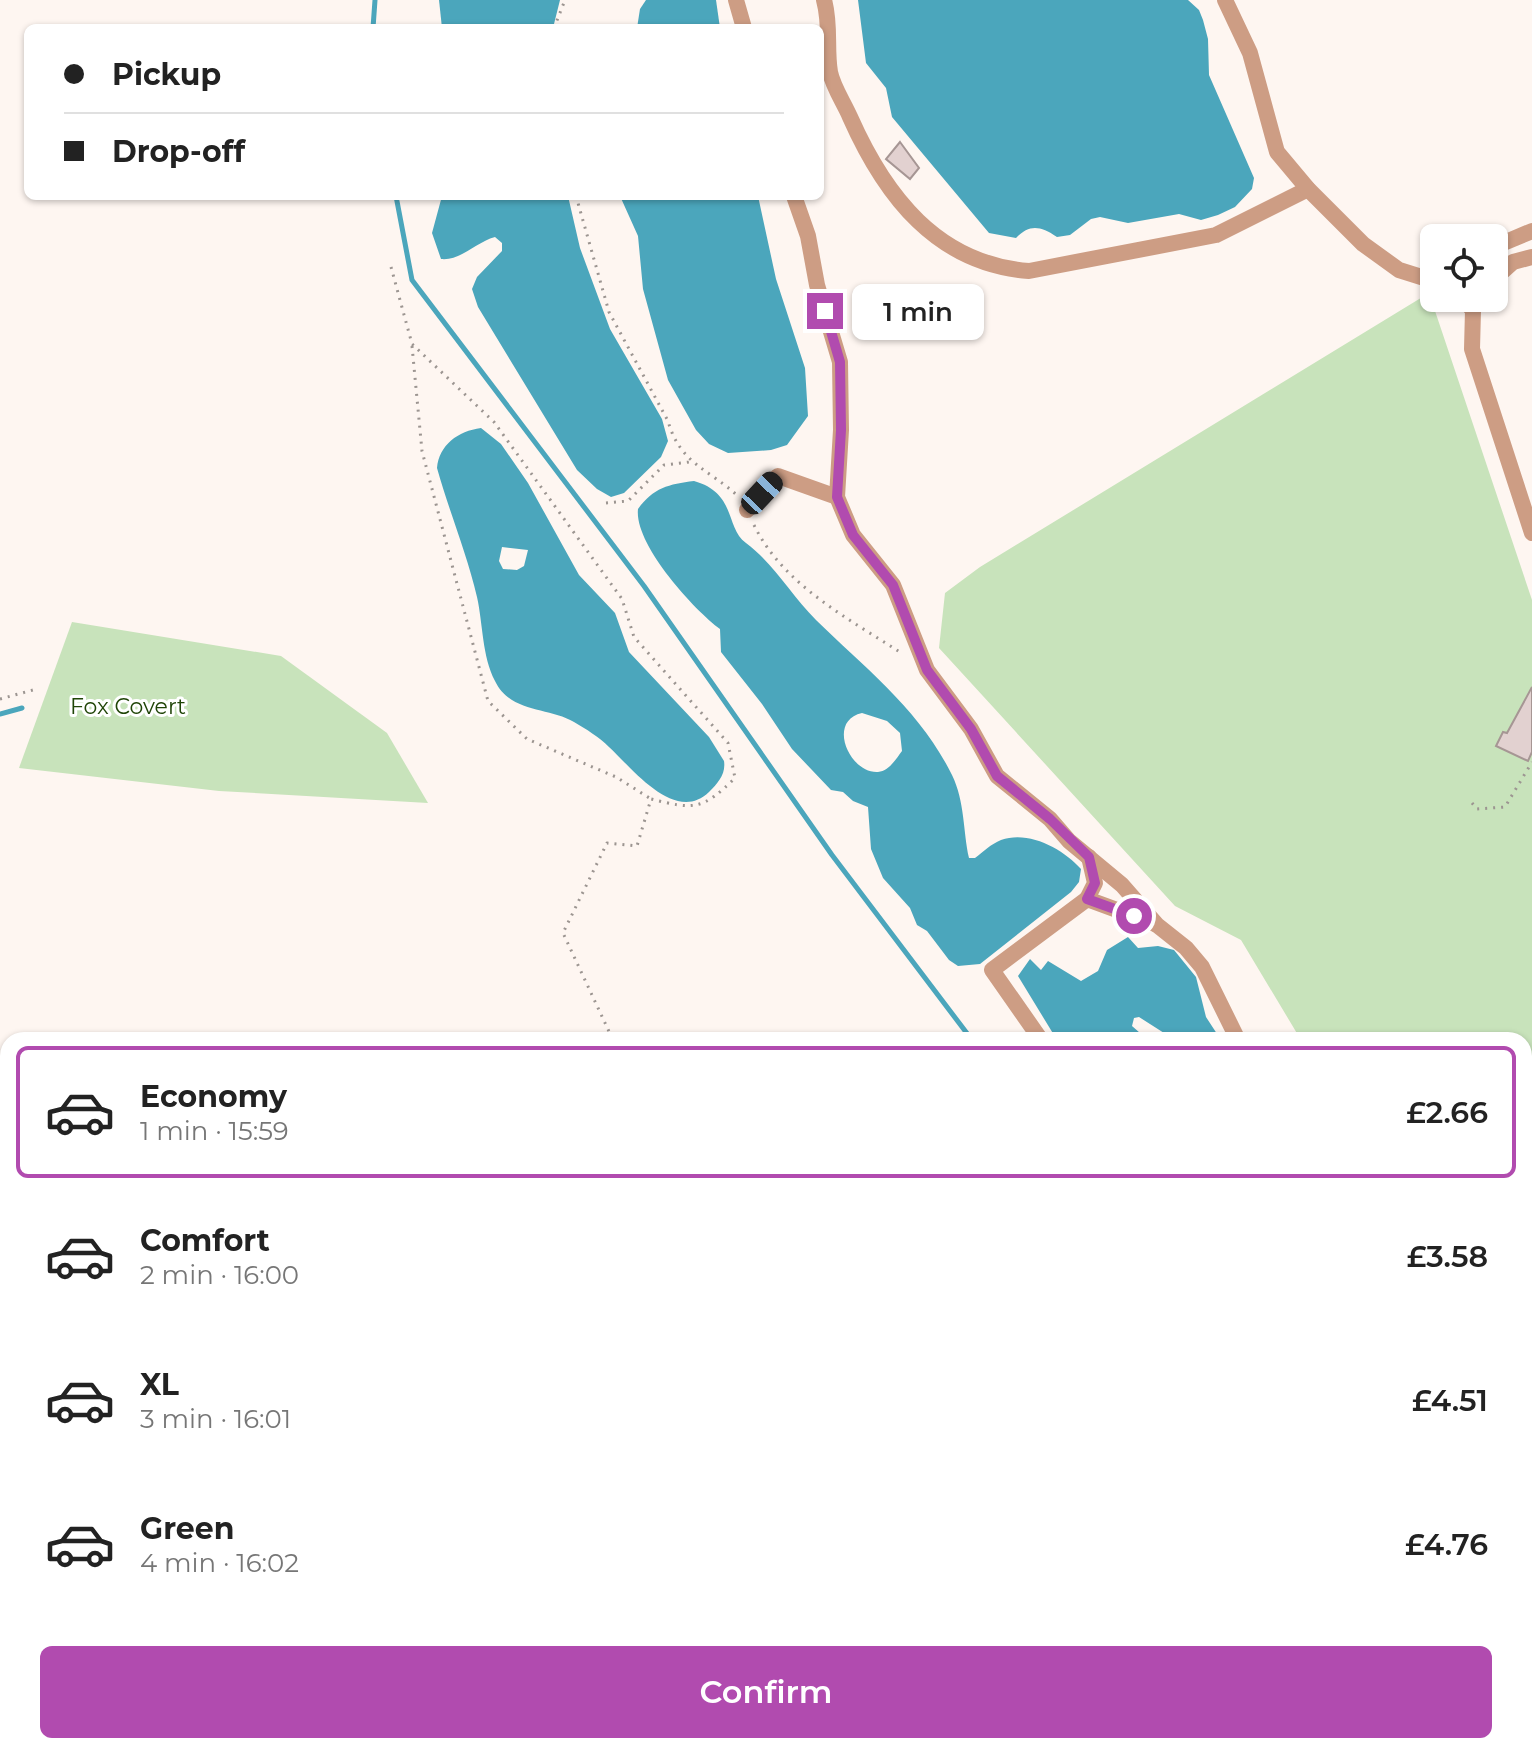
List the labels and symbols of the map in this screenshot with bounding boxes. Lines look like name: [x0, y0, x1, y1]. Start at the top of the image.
callout: 1 min: [853, 283, 985, 339]
route end: [807, 293, 843, 329]
car: [737, 467, 787, 519]
park label: Fox Covert: [70, 693, 186, 720]
route start: [1116, 898, 1152, 934]

